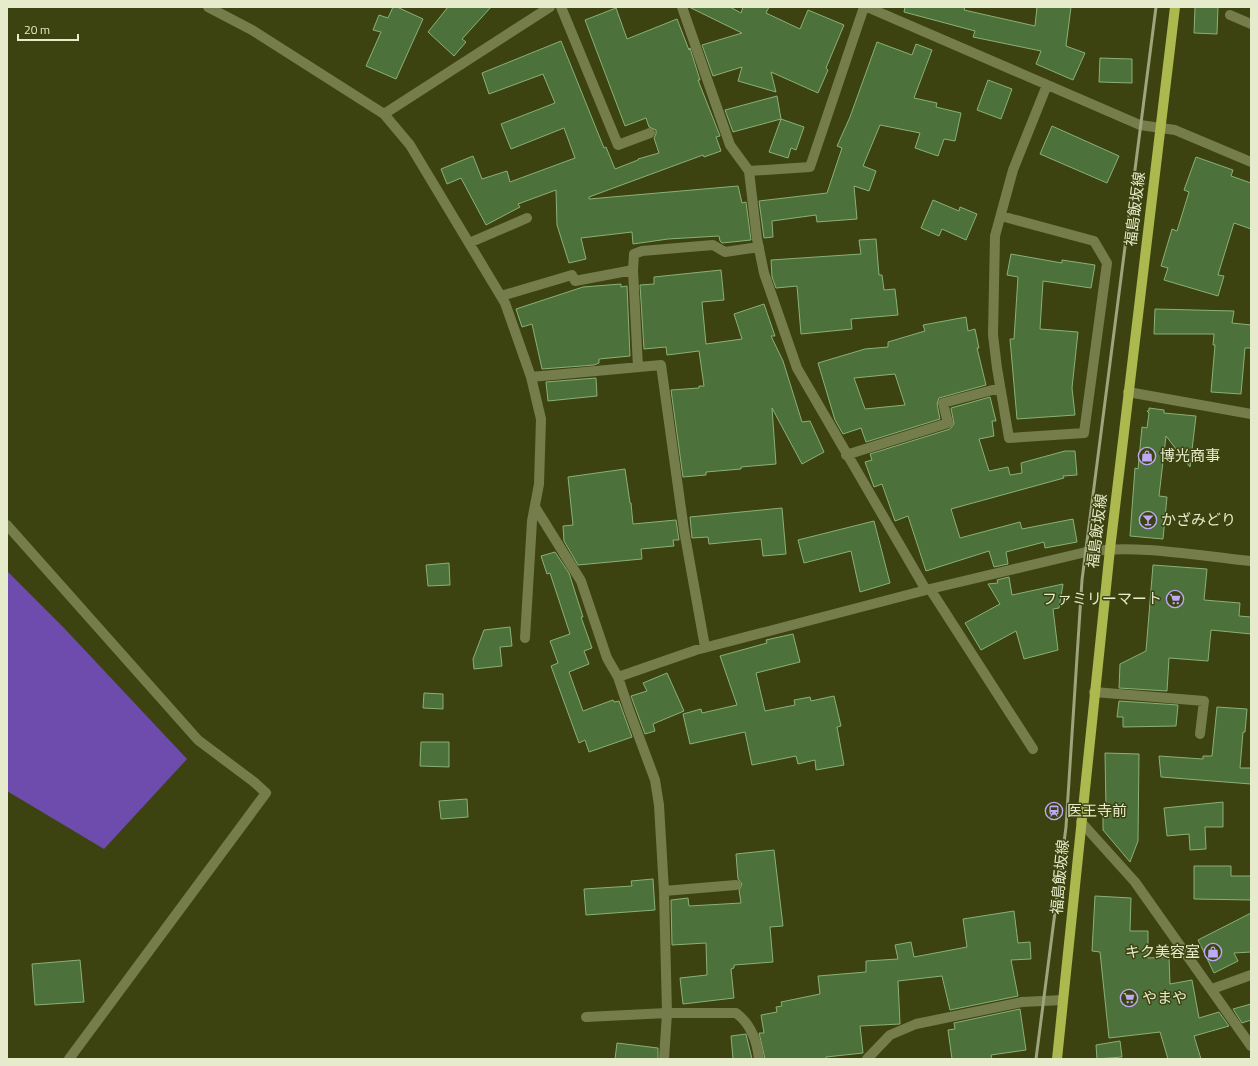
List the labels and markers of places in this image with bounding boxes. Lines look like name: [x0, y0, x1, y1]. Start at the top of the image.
place label: 博光商事: [1160, 444, 1220, 467]
shop icon: 博光商事: [1137, 446, 1157, 466]
place label: かざみどり: [1161, 508, 1236, 531]
bar icon: かざみどり: [1138, 510, 1158, 530]
place label: ファミリーマート: [1042, 587, 1162, 610]
supermarket icon: ファミリーマート: [1165, 589, 1185, 609]
place label: 医王寺前: [1067, 799, 1127, 822]
station icon: 医王寺前: [1044, 801, 1064, 821]
place label: キク美容室: [1125, 940, 1200, 963]
shop icon: キク美容室: [1203, 942, 1223, 962]
place label: やまや: [1142, 986, 1187, 1009]
supermarket icon: やまや: [1119, 988, 1139, 1008]

